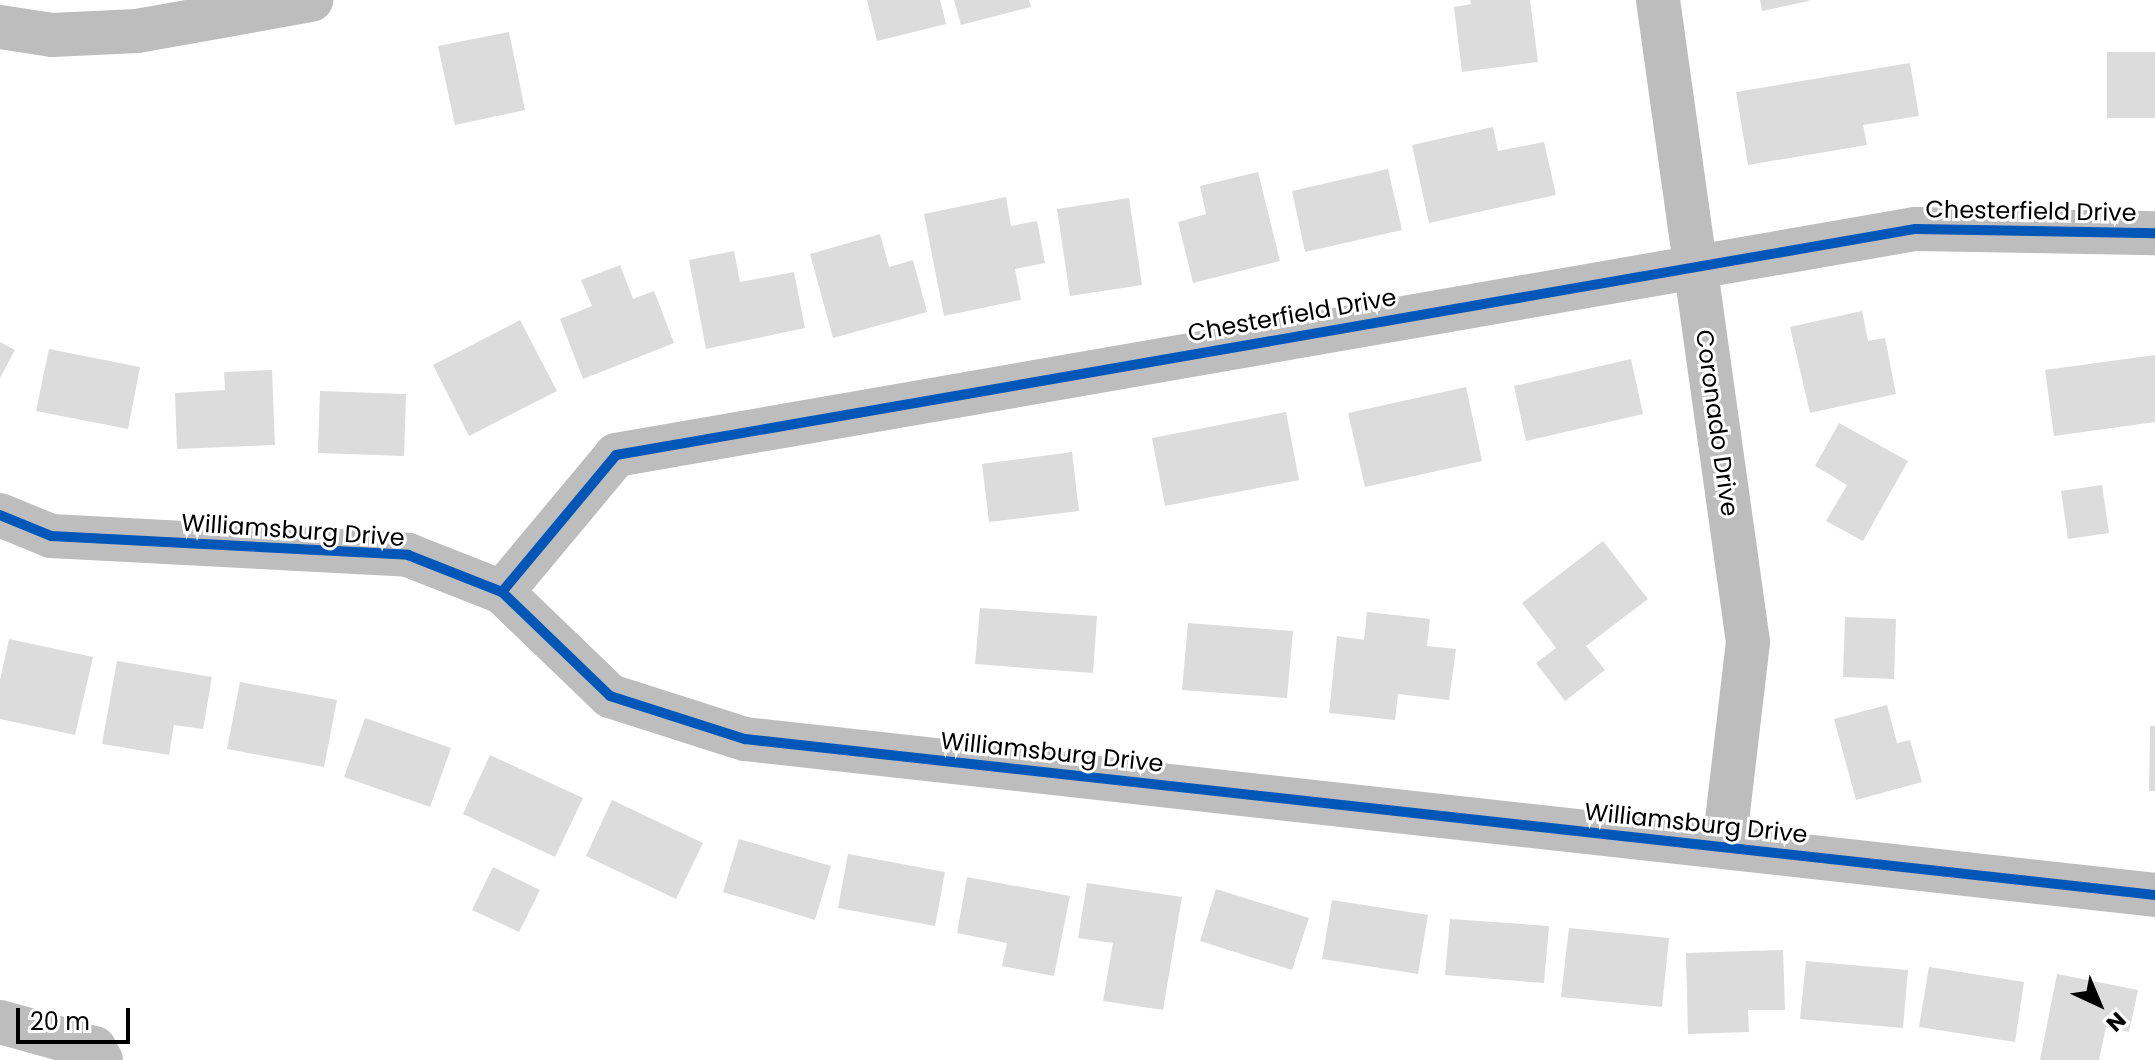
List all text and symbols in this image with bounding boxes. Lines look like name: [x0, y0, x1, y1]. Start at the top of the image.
street label: Chesterfield Drive: [1925, 195, 2137, 227]
street label: Chesterfield Drive: [1185, 282, 1399, 348]
street label: Coronado Drive: [1690, 328, 1744, 518]
street label: Williamsburg Drive: [180, 508, 406, 552]
street label: Williamsburg Drive: [939, 726, 1165, 778]
street label: Williamsburg Drive: [1583, 797, 1809, 849]
north arrow: [2059, 964, 2139, 1044]
scale bar: [20, 992, 134, 1042]
text: 20 m: [30, 1005, 90, 1038]
text: N: [2099, 1005, 2133, 1039]

